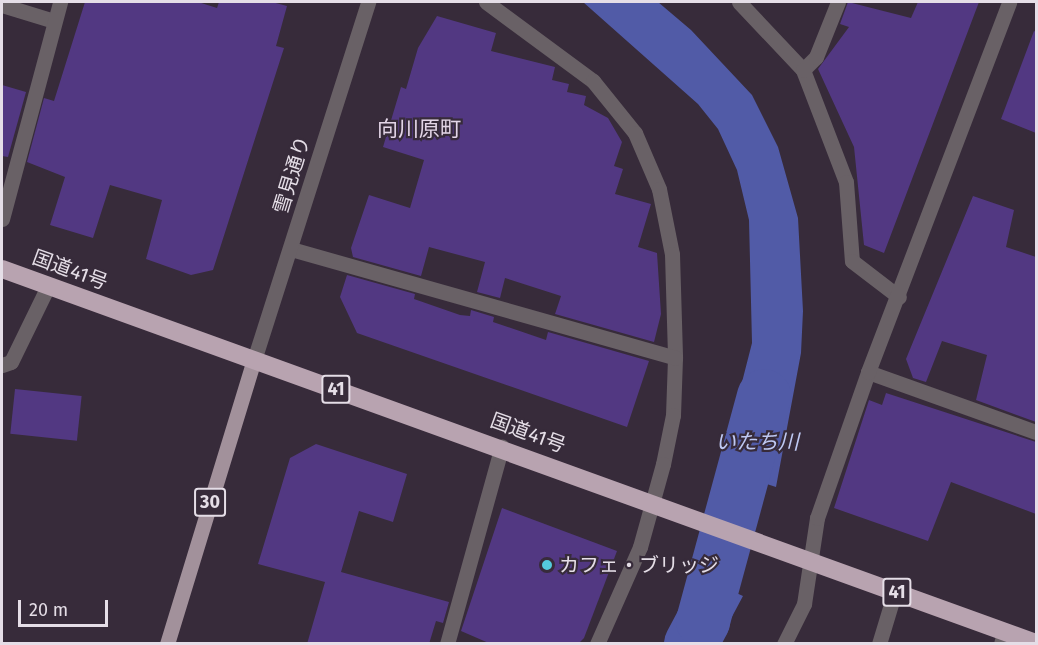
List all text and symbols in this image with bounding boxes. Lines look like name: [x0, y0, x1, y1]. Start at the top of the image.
district label: 向川原町: [377, 116, 461, 142]
street label: 雪見通り: [269, 133, 315, 217]
street label: 国道41号: [29, 245, 111, 295]
road number: 41: [321, 374, 351, 404]
street label: 国道41号: [487, 408, 569, 458]
water label: いたち川: [715, 429, 799, 455]
road number: 30: [194, 487, 226, 517]
place label: カフェ・ブリッジ: [559, 553, 719, 577]
marker: カフェ・ブリッジ: [540, 558, 554, 572]
road number: 41: [882, 577, 912, 607]
scale bar: [21, 588, 111, 626]
text: 20 m: [29, 599, 68, 621]

